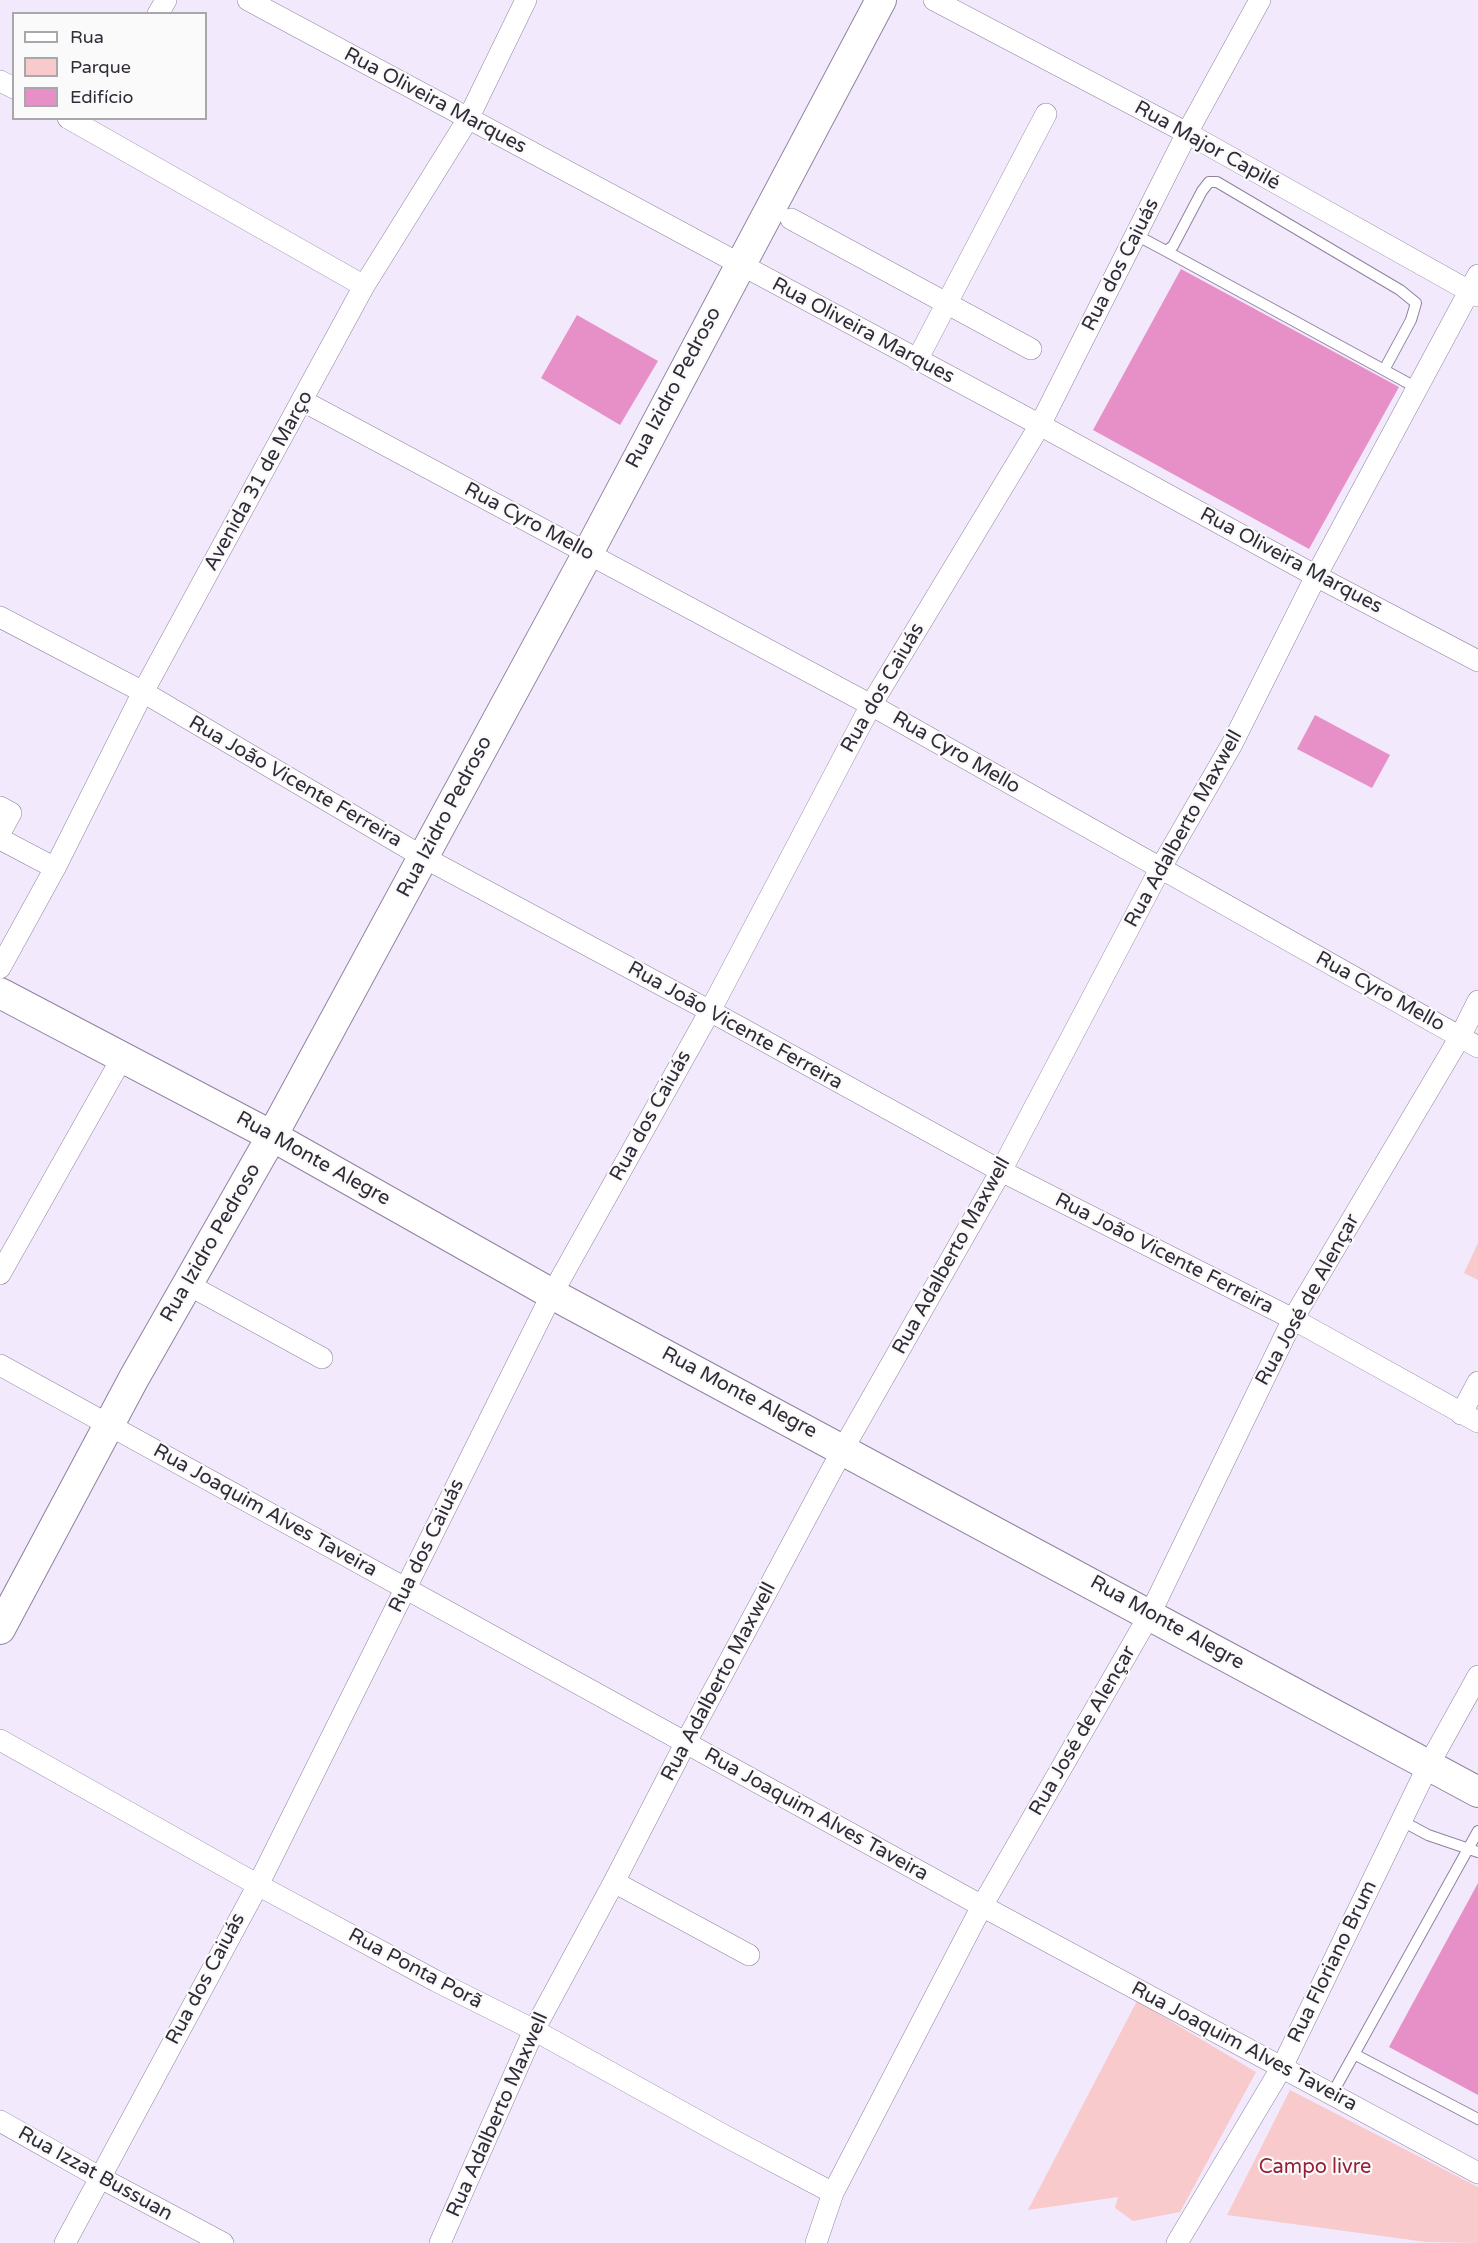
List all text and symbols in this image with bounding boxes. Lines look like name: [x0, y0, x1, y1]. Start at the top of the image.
legend: [12, 12, 207, 120]
text: Rua: [70, 26, 104, 48]
street label: Rua Oliveira Marques: [340, 43, 530, 159]
text: Parque: [70, 56, 131, 78]
text: Edifício: [70, 86, 133, 108]
street label: Rua Major Capilé: [1130, 96, 1284, 196]
street label: Rua dos Caiuás: [1077, 195, 1165, 335]
street label: Rua Oliveira Marques: [768, 273, 958, 389]
street label: Rua Izidro Pedroso: [621, 303, 727, 473]
street label: Avenida 31 de Março: [199, 387, 319, 575]
street label: Rua Cyro Mello: [460, 478, 598, 566]
street label: Rua Oliveira Marques: [1196, 503, 1386, 619]
street label: Rua dos Caiuás: [836, 619, 930, 757]
street label: Rua Cyro Mello: [888, 707, 1024, 799]
street label: Rua João Vicente Ferreira: [184, 711, 406, 853]
street label: Rua Adalberto Maxwell: [1120, 726, 1248, 932]
street label: Rua Izidro Pedroso: [392, 732, 498, 902]
street label: Rua Cyro Mello: [1311, 947, 1449, 1037]
street label: Rua João Vicente Ferreira: [623, 957, 847, 1095]
street label: Rua dos Caiuás: [605, 1047, 697, 1185]
street label: Rua Monte Alegre: [232, 1107, 394, 1211]
street label: Rua Adalberto Maxwell: [888, 1153, 1016, 1359]
street label: Rua Izidro Pedroso: [156, 1159, 266, 1327]
street label: Rua João Vicente Ferreira: [1051, 1188, 1277, 1320]
street label: Rua José de Alençar: [1251, 1210, 1365, 1390]
street label: Rua Monte Alegre: [657, 1342, 821, 1444]
street label: Rua Joaquim Alves Taveira: [149, 1439, 381, 1583]
street label: Rua dos Caiuás: [384, 1475, 470, 1617]
street label: Rua Monte Alegre: [1086, 1571, 1248, 1675]
street label: Rua Adalberto Maxwell: [656, 1579, 782, 1785]
street label: Rua José de Alençar: [1024, 1642, 1142, 1820]
street label: Rua Joaquim Alves Taveira: [700, 1743, 932, 1887]
street label: Rua Floriano Brum: [1283, 1877, 1383, 2047]
street label: Rua dos Caiuás: [161, 1909, 251, 2049]
street label: Rua Ponta Porã: [344, 1924, 486, 2014]
street label: Rua Joaquim Alves Taveira: [1127, 1977, 1361, 2117]
street label: Rua Adalberto Maxwell: [442, 2009, 554, 2221]
street label: Rua Izzat Bussuan: [14, 2122, 176, 2226]
park label: Campo livre: [1259, 2156, 1371, 2180]

